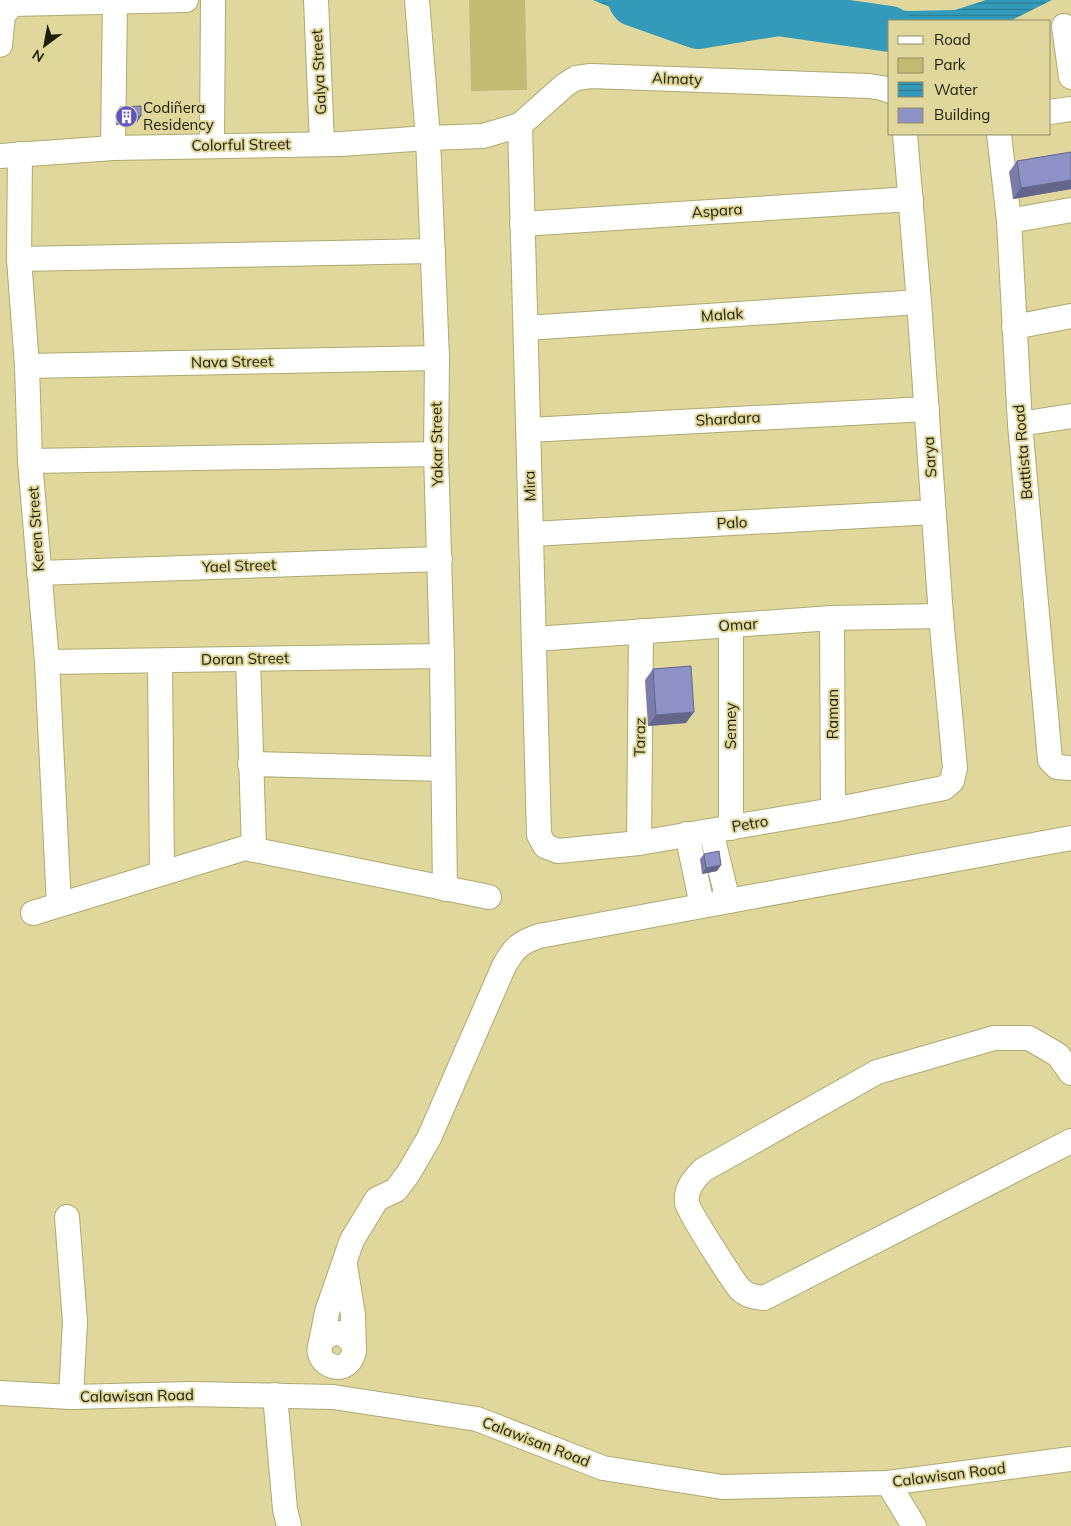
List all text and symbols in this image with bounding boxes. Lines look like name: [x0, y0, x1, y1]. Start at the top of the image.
north arrow: [20, 20, 70, 70]
legend: [888, 20, 1051, 135]
street label: Galya Street: [307, 29, 330, 115]
text: Road: [934, 30, 971, 49]
text: N: [29, 46, 47, 66]
text: Park: [934, 55, 966, 74]
street label: Almaty: [652, 68, 702, 89]
text: Water: [934, 80, 978, 99]
place label: Codiñera Residency: [143, 98, 214, 134]
building icon: Codiñera Residency: [115, 105, 139, 129]
text: Building: [934, 105, 990, 124]
street label: Colorful Street: [191, 134, 291, 155]
street label: Aspara: [691, 199, 743, 222]
street label: Malak: [700, 304, 744, 325]
street label: Nava Street: [191, 351, 273, 372]
street label: Yakar Street: [426, 402, 447, 487]
street label: Battista Road: [1009, 404, 1036, 500]
street label: Shardara: [695, 407, 761, 430]
street label: Sarya: [919, 436, 940, 478]
street label: Mira: [519, 470, 540, 502]
street label: Keren Street: [23, 486, 48, 572]
street label: Palo: [716, 512, 748, 533]
street label: Yael Street: [201, 555, 276, 576]
street label: Omar: [718, 614, 759, 635]
street label: Doran Street: [201, 648, 289, 669]
street label: Raman: [823, 689, 842, 739]
street label: Semey: [721, 703, 740, 749]
street label: Taraz: [630, 717, 649, 757]
street label: Petro: [730, 811, 770, 836]
street label: Calawisan Road: [80, 1385, 194, 1406]
street label: Calawisan Road: [480, 1412, 593, 1471]
street label: Calawisan Road: [891, 1458, 1007, 1491]

